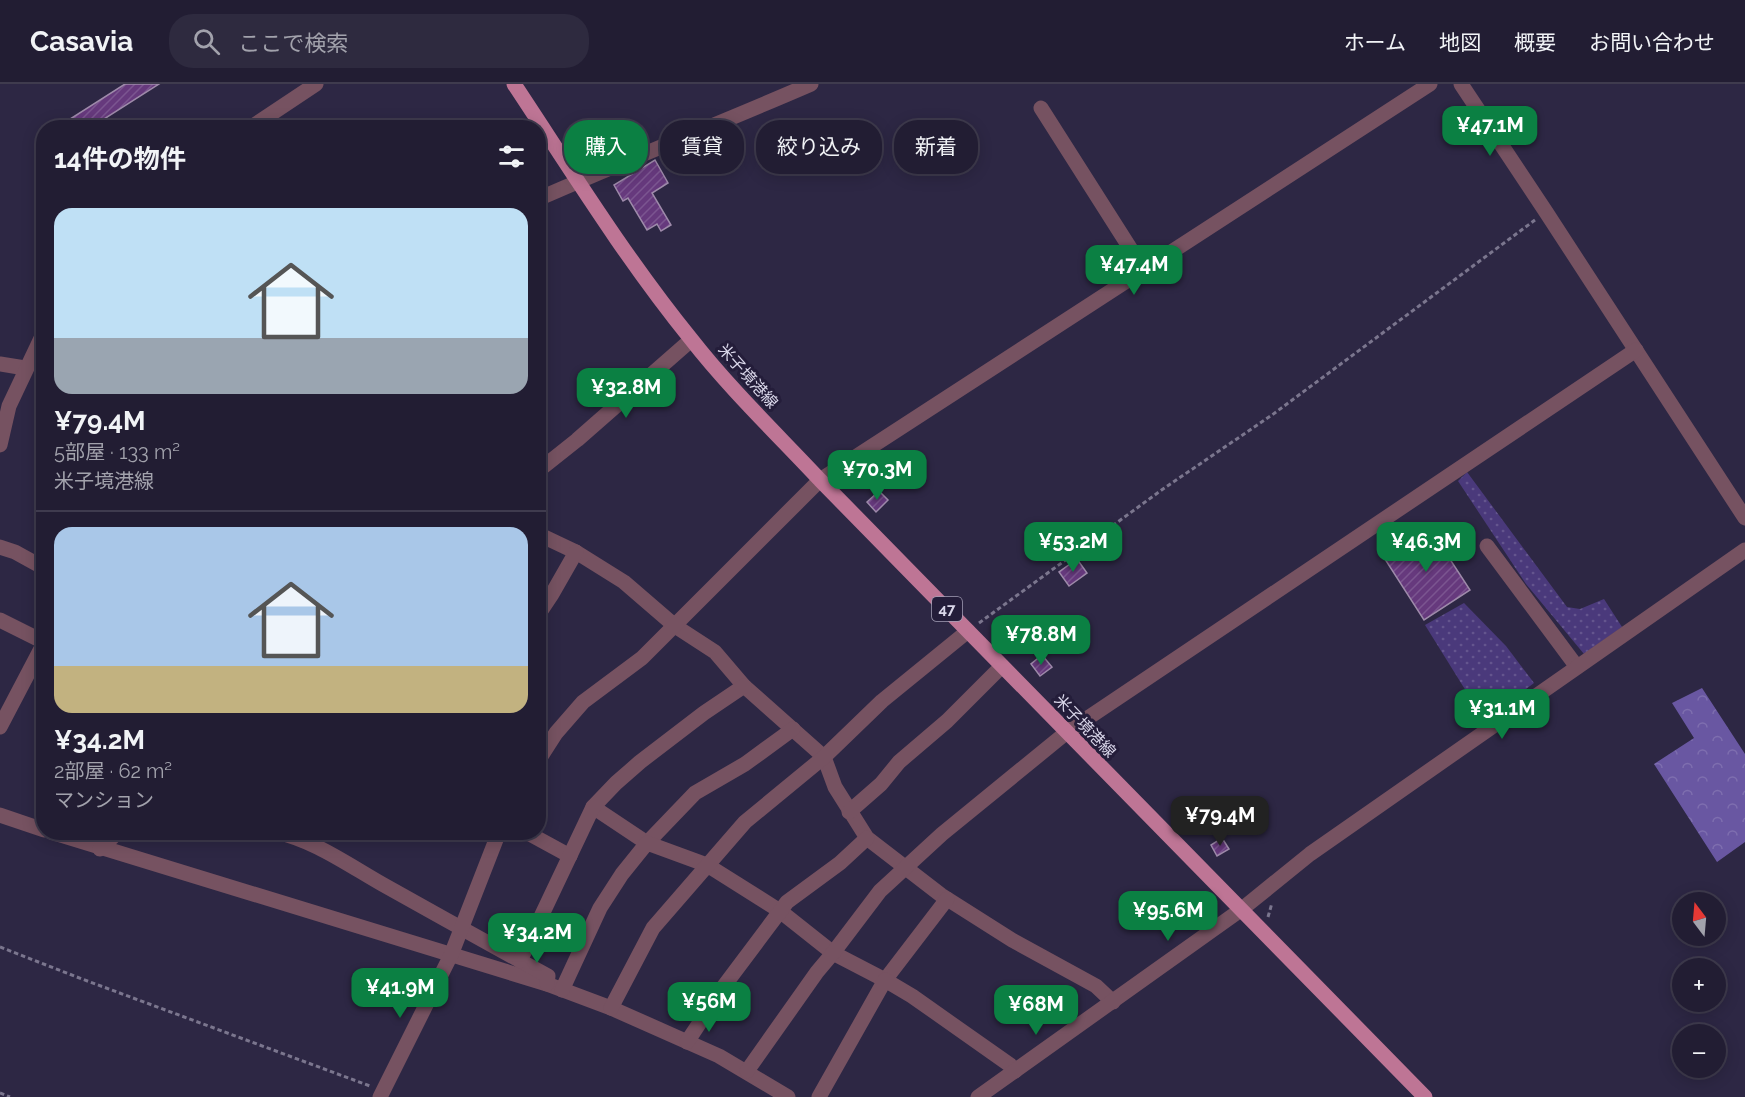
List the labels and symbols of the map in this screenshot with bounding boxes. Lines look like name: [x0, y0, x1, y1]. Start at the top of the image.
pin: ¥47.1M: [1441, 106, 1539, 157]
pin: ¥47.4M: [1085, 245, 1183, 296]
street label: 米子境港線: [714, 340, 782, 412]
pin: ¥32.8M: [577, 368, 675, 419]
pin: ¥70.3M: [828, 450, 926, 501]
pin: ¥53.2M: [1024, 522, 1122, 573]
pin: ¥46.3M: [1377, 522, 1475, 573]
road number: 47: [932, 597, 962, 621]
pin: ¥78.8M: [992, 615, 1090, 666]
pin: ¥31.1M: [1453, 689, 1551, 740]
street label: 米子境港線: [1050, 691, 1120, 761]
pin: ¥79.4M: [1171, 796, 1269, 847]
pin: ¥95.6M: [1119, 891, 1217, 942]
north arrow: [1672, 892, 1726, 946]
pin: ¥34.2M: [488, 913, 586, 964]
pin: ¥41.9M: [351, 968, 449, 1019]
pin: ¥56M: [673, 982, 745, 1033]
pin: ¥68M: [1000, 985, 1072, 1036]

